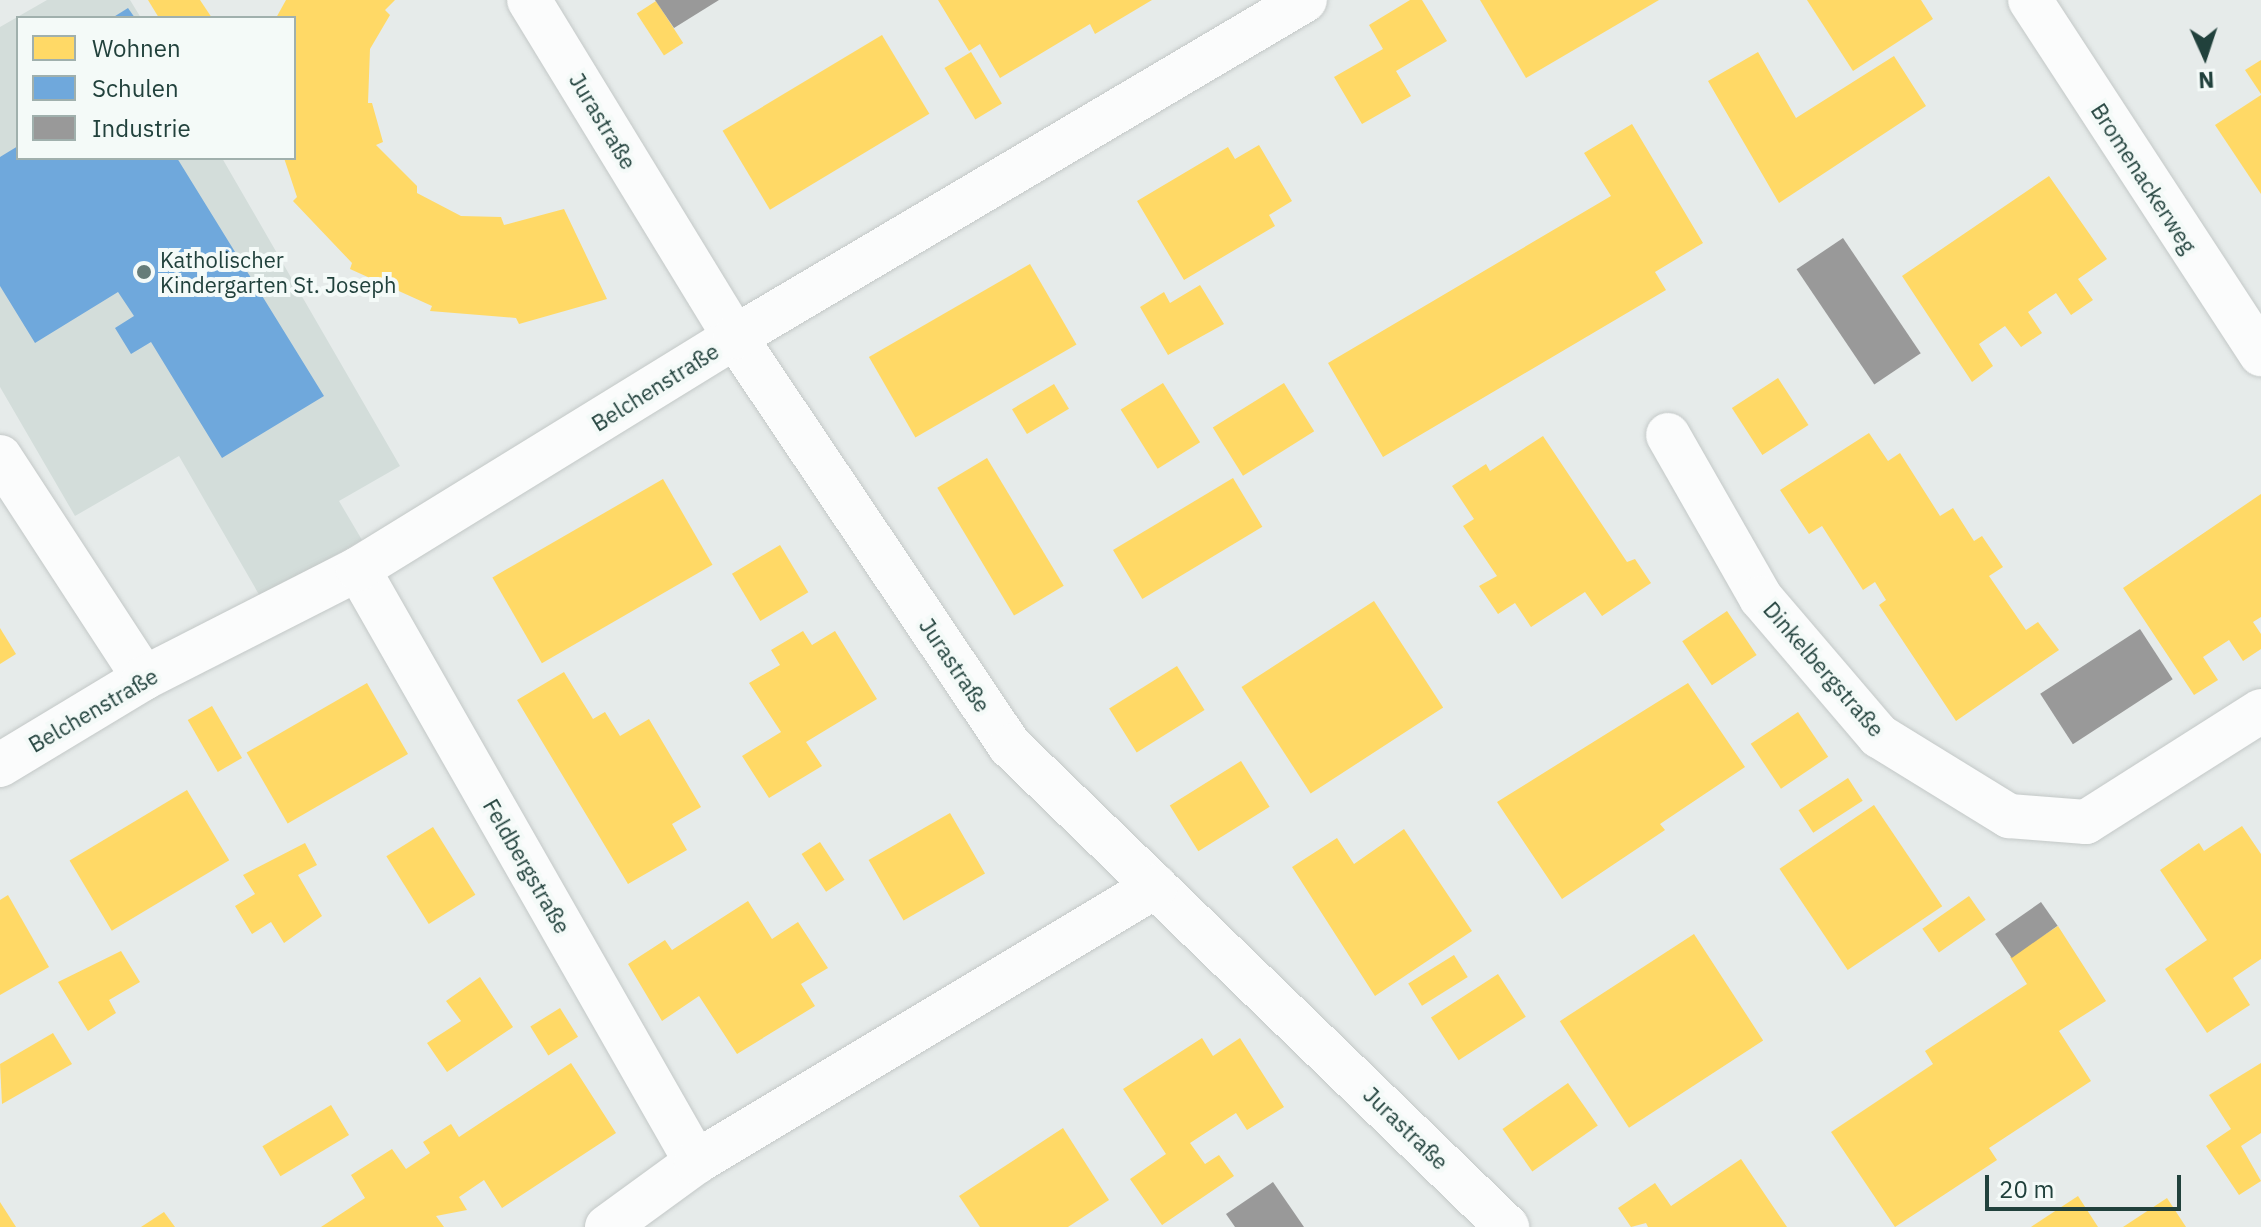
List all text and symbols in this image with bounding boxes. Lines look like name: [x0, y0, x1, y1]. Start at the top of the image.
legend: [16, 16, 296, 160]
north arrow: [2165, 16, 2245, 96]
text: Wohnen: [92, 32, 181, 64]
text: N: [2198, 66, 2215, 95]
street label: Jurastraße: [564, 68, 642, 174]
text: Schulen: [92, 72, 179, 104]
street label: Bromenackerweg: [2086, 98, 2202, 258]
text: Industrie: [92, 112, 191, 144]
place label: Katholischer Kindergarten St. Joseph: [160, 246, 396, 298]
marker: Katholischer Kindergarten St. Joseph: [135, 263, 153, 281]
street label: Belchenstraße: [587, 337, 723, 437]
street label: Dinkelbergstraße: [1758, 596, 1890, 742]
street label: Jurastraße: [914, 613, 996, 717]
street label: Belchenstraße: [24, 662, 162, 758]
street label: Feldbergstraße: [478, 794, 576, 938]
street label: Jurastraße: [1358, 1081, 1454, 1175]
scale bar: [1989, 1159, 2185, 1209]
text: 20 m: [1999, 1173, 2054, 1205]

